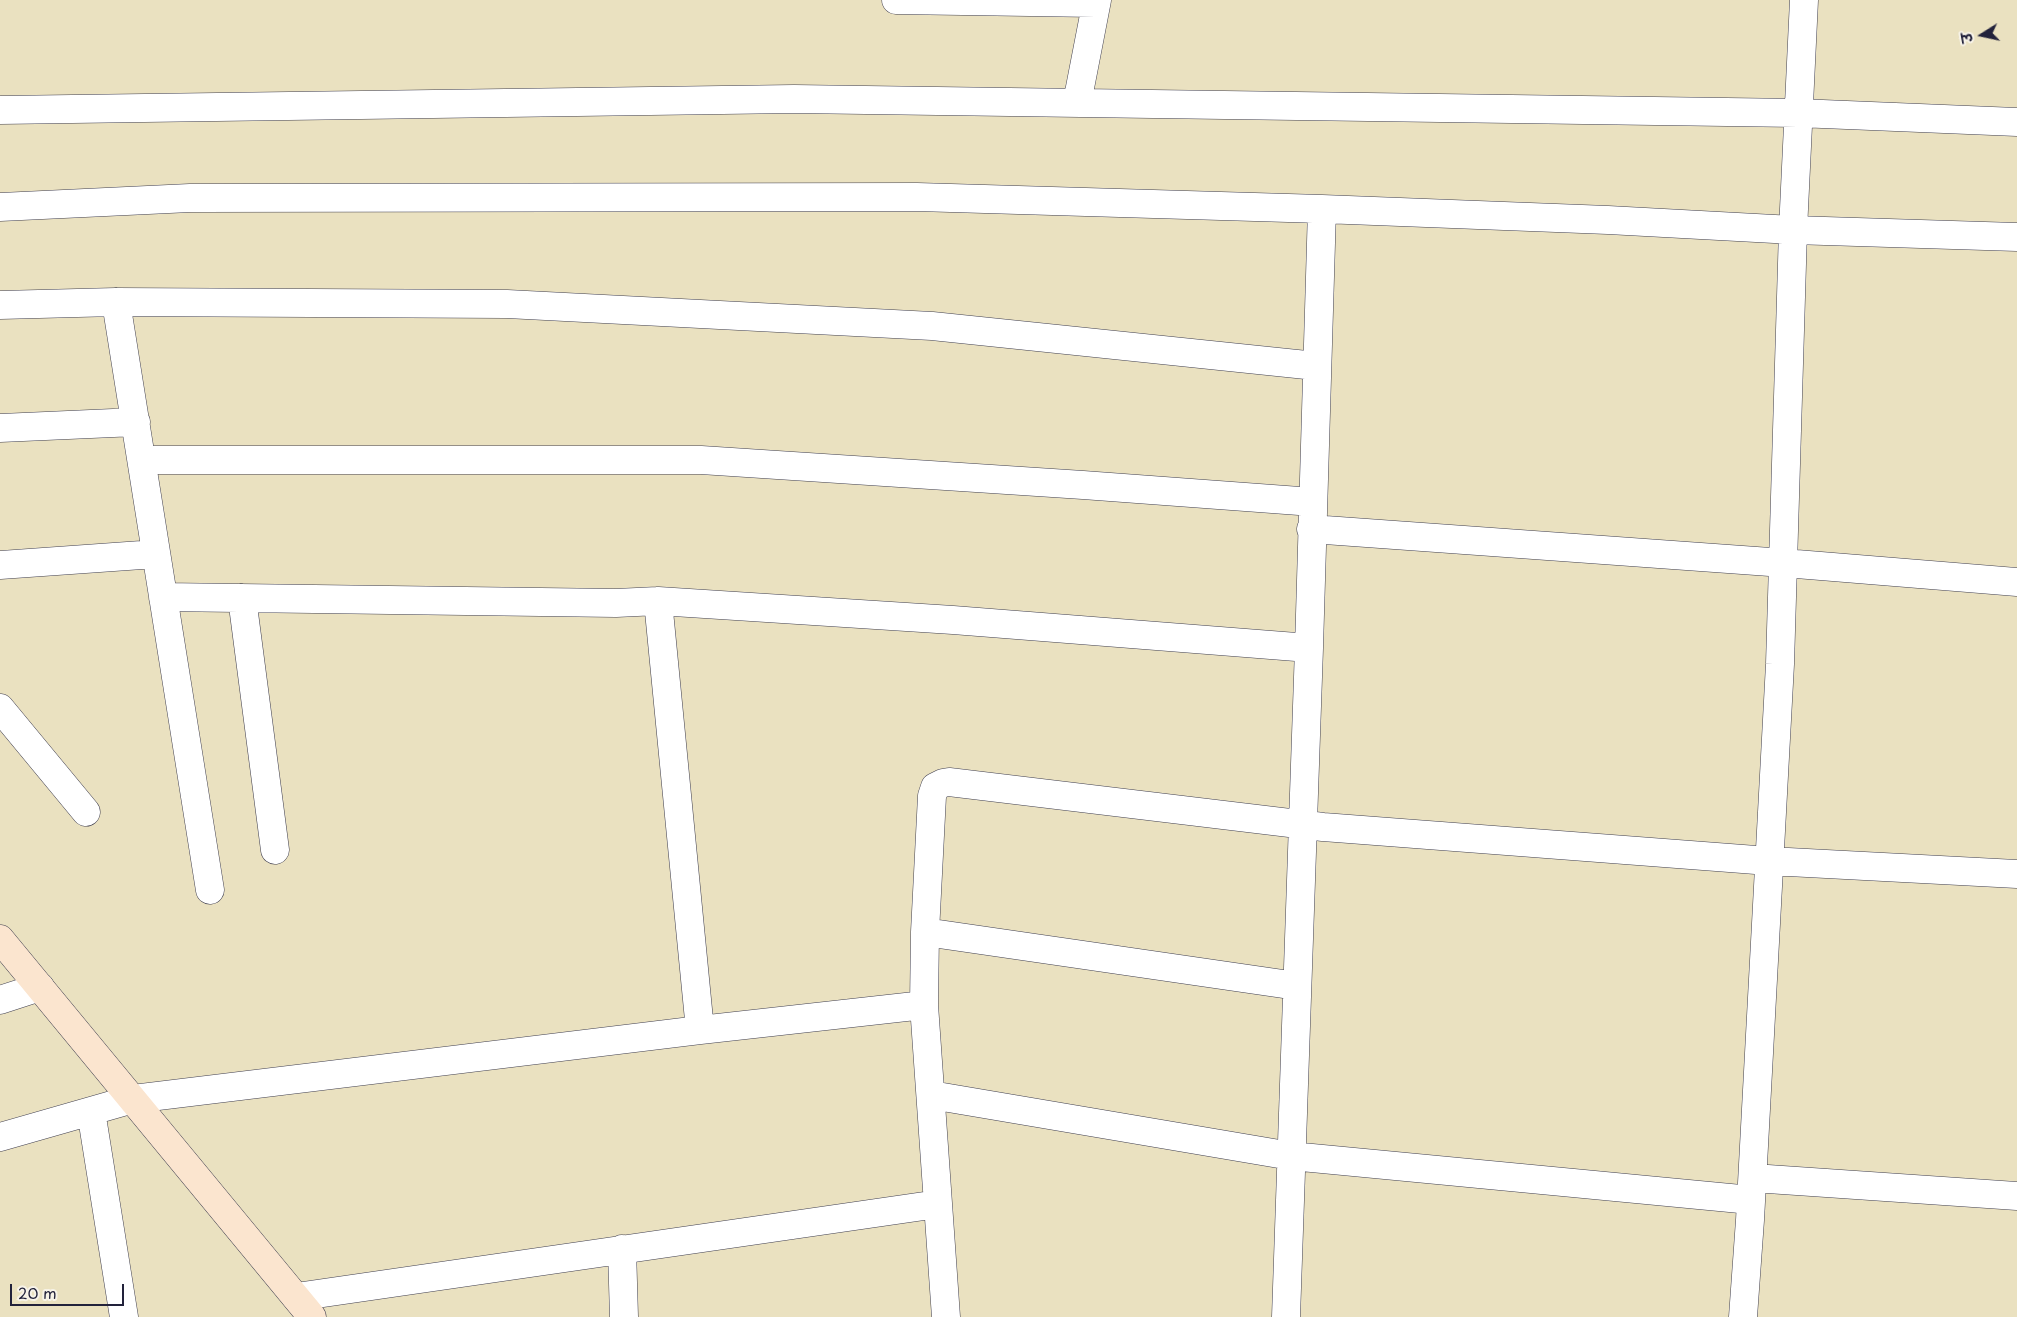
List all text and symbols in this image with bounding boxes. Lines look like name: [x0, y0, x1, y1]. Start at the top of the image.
north arrow: [1957, 10, 2007, 60]
text: उ: [1956, 31, 1978, 44]
scale bar: [12, 1274, 126, 1306]
text: 20 m: [18, 1281, 57, 1304]

